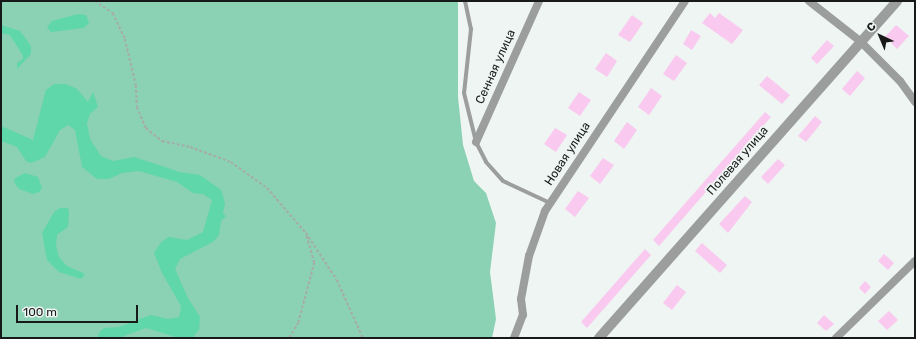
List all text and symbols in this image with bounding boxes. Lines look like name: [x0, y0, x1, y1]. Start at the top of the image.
north arrow: [860, 16, 900, 56]
text: С: [864, 20, 879, 34]
street label: Сенная улица: [473, 28, 519, 106]
street label: Новая улица: [542, 120, 594, 188]
street label: Полевая улица: [704, 124, 772, 198]
scale bar: [18, 297, 140, 323]
text: 100 m: [23, 305, 57, 319]

